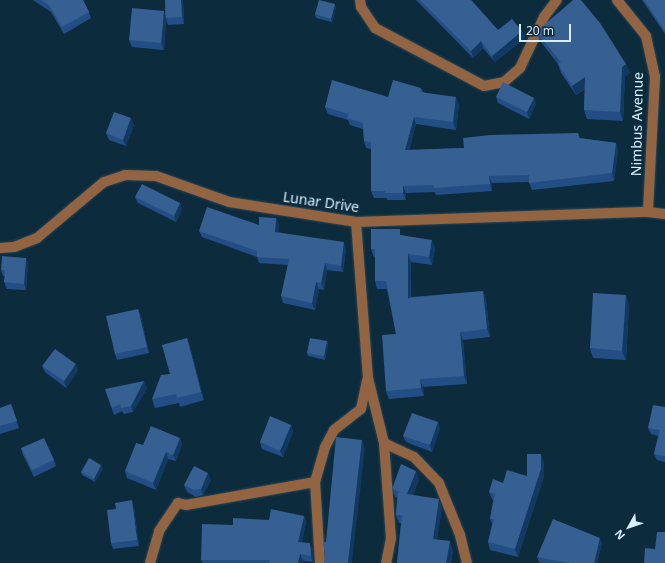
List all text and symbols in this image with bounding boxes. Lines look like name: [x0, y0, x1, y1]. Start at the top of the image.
scale bar: [521, 16, 573, 42]
text: 20 m: [526, 22, 554, 39]
street label: Nimbus Avenue: [628, 72, 646, 176]
street label: Lunar Drive: [282, 188, 360, 216]
north arrow: [609, 507, 649, 547]
text: N: [611, 527, 628, 543]

